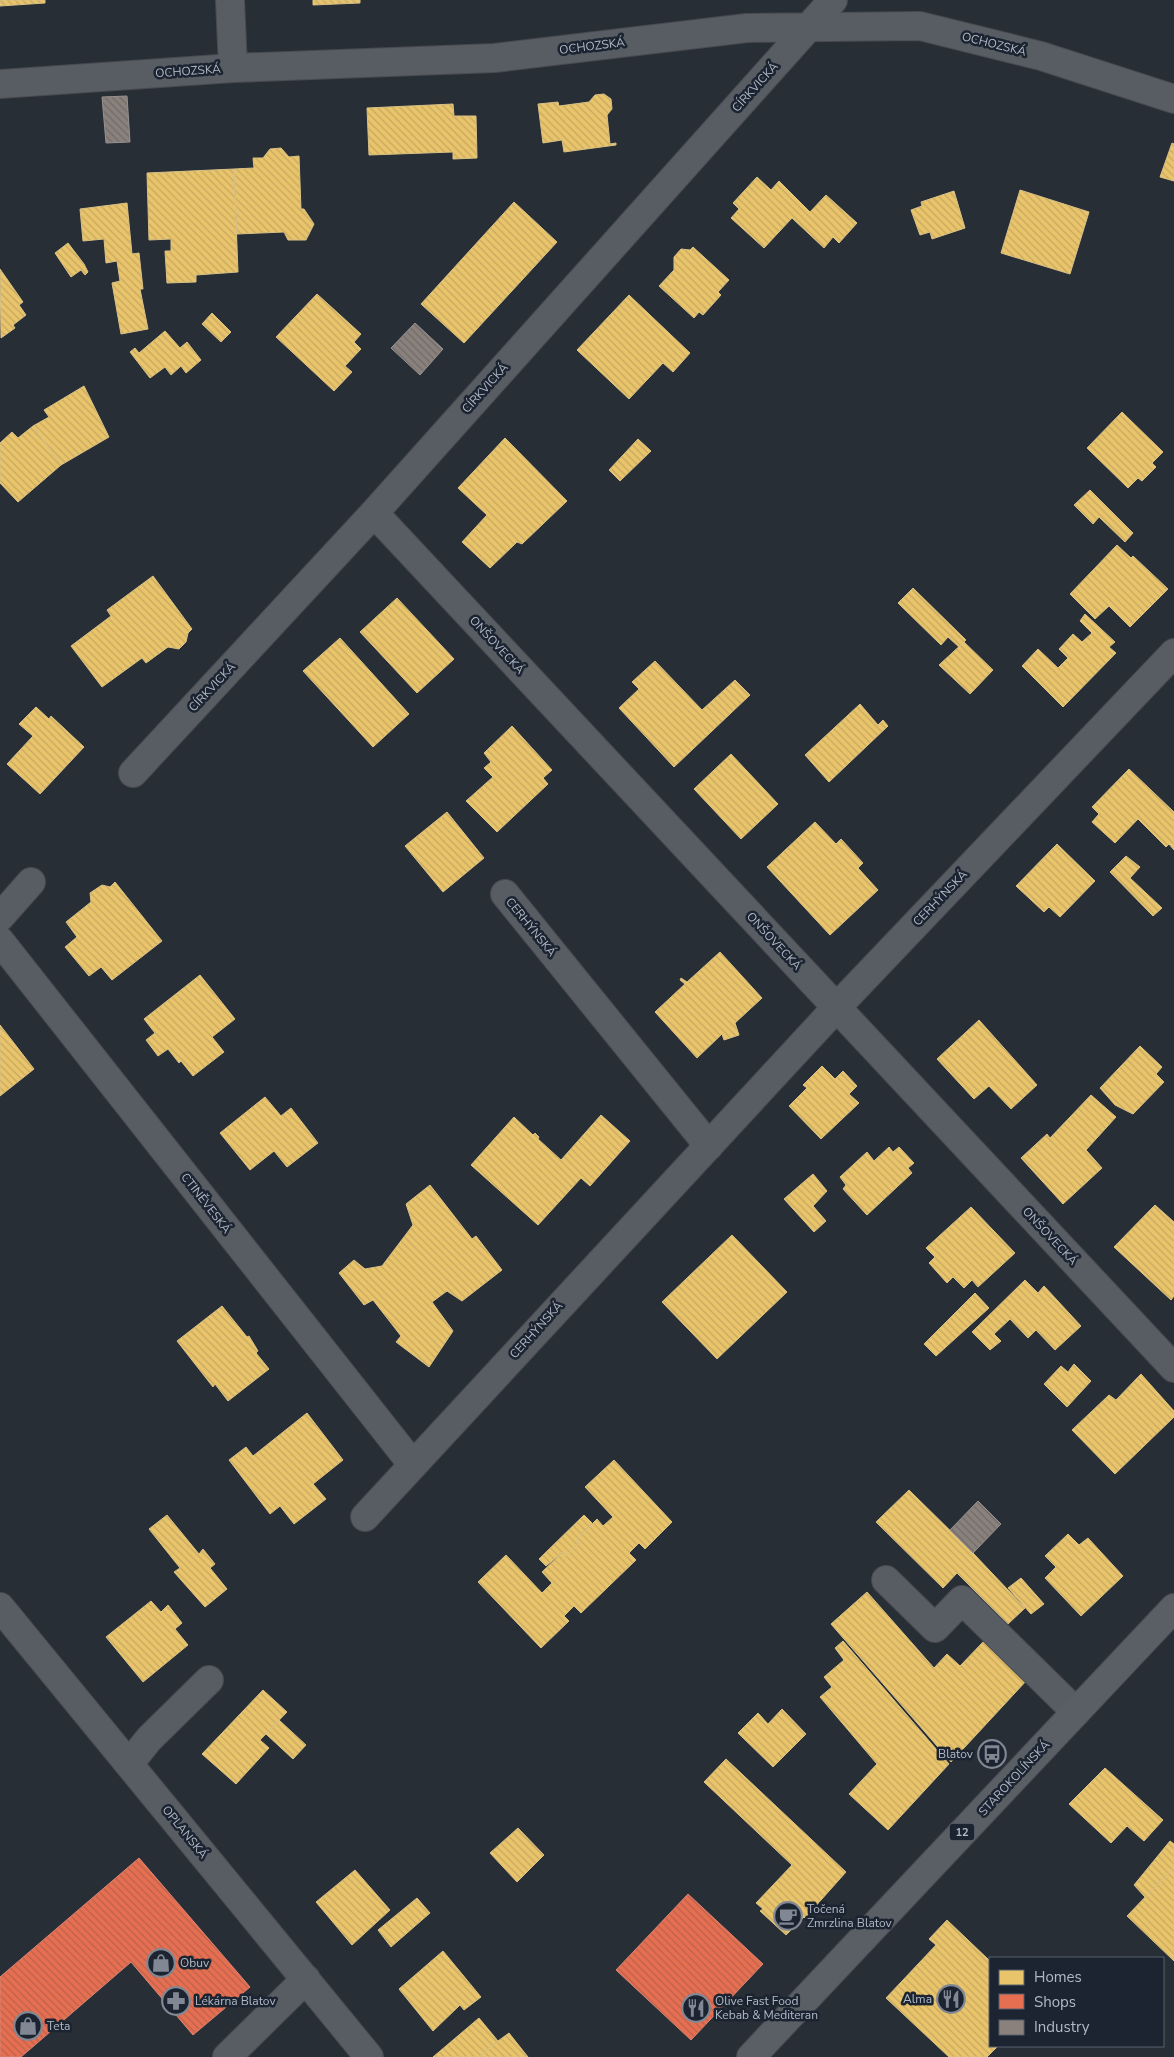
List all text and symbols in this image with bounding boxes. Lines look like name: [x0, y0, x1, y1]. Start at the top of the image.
street label: OCHOZSKÁ: [960, 28, 1028, 60]
street label: OCHOZSKÁ: [558, 34, 626, 58]
street label: CÍRKVICKÁ: [728, 58, 782, 115]
street label: OCHOZSKÁ: [155, 61, 222, 81]
street label: CÍRKVICKÁ: [458, 359, 512, 416]
street label: ONŠOVECKÁ: [466, 613, 528, 678]
street label: CÍRKVICKÁ: [185, 659, 239, 715]
street label: CERHÝNSKÁ: [909, 866, 971, 929]
street label: CERHÝNSKÁ: [502, 894, 560, 960]
street label: ONŠOVECKÁ: [743, 909, 805, 974]
street label: CTINĚVESKÁ: [177, 1170, 235, 1237]
street label: ONŠOVECKÁ: [1019, 1204, 1081, 1269]
street label: CERHÝNSKÁ: [506, 1298, 566, 1362]
street label: STAROKOLÍNSKÁ: [975, 1737, 1053, 1819]
bus stop icon: Blatov: [977, 1739, 1007, 1769]
place label: Blatov: [938, 1746, 974, 1762]
street label: OPLANSKÁ: [159, 1802, 212, 1862]
road number: 12: [950, 1824, 974, 1840]
cafe icon: Točená Zmrzlina Blatov: [773, 1901, 803, 1931]
place label: Točená Zmrzlina Blatov: [807, 1901, 893, 1931]
shop icon: Obuv: [146, 1948, 176, 1978]
place label: Obuv: [180, 1955, 210, 1971]
legend: [989, 1957, 1164, 2047]
text: Homes: [1034, 1967, 1082, 1987]
restaurant icon: Alma: [936, 1984, 966, 2014]
pharmacy icon: Lékárna Blatov: [161, 1986, 191, 2016]
place label: Alma: [903, 1991, 932, 2007]
text: Shops: [1034, 1992, 1076, 2012]
place label: Lékárna Blatov: [195, 1993, 276, 2009]
restaurant icon: Olive Fast Food Kebab & Mediteran: [681, 1993, 711, 2023]
place label: Olive Fast Food Kebab & Mediteran: [715, 1993, 818, 2023]
shop icon: Teta: [13, 2011, 43, 2041]
text: Industry: [1034, 2017, 1090, 2037]
place label: Teta: [47, 2018, 70, 2034]

